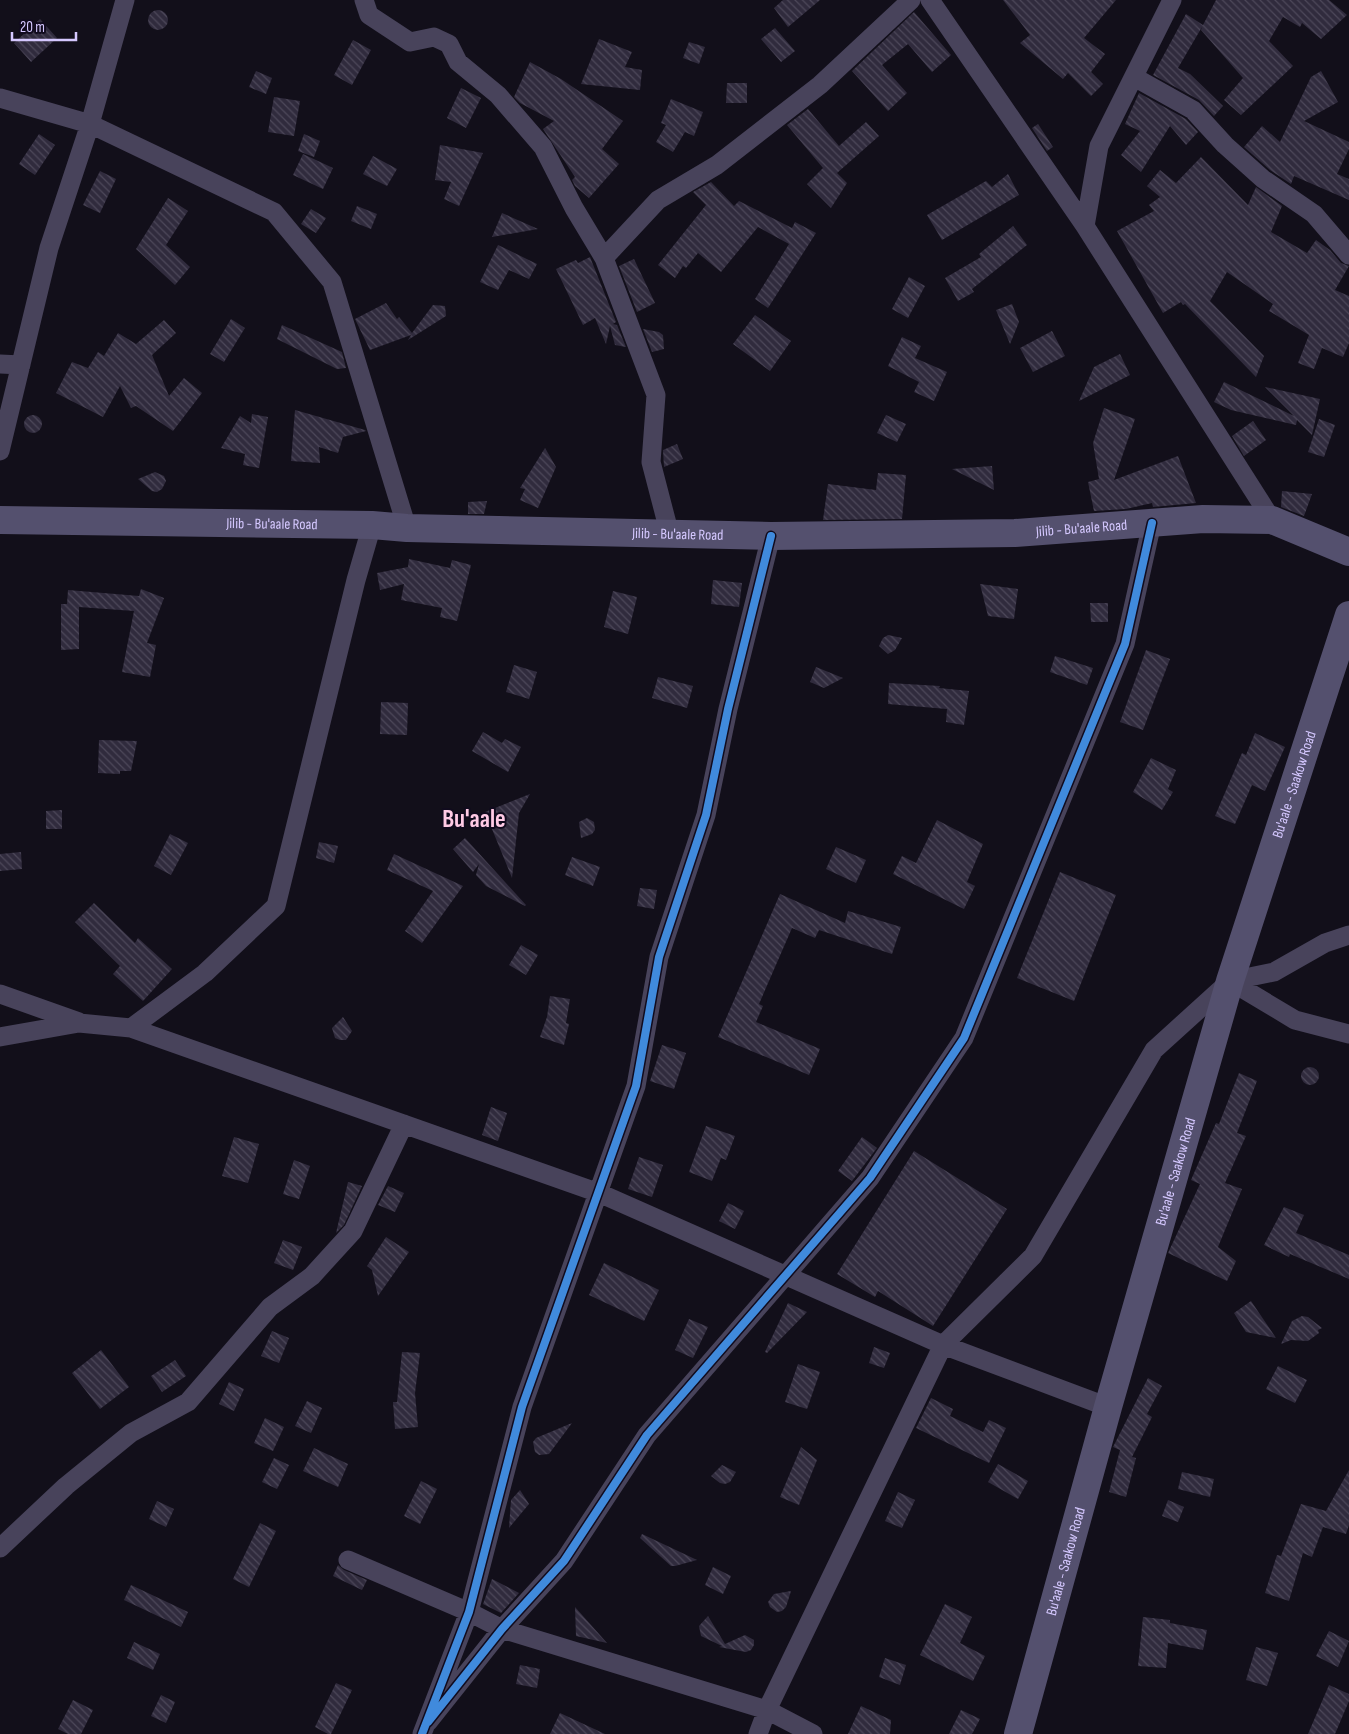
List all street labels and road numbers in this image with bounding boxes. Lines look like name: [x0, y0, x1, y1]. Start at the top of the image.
street label: Jilib - Bu'aale Road: [225, 514, 318, 534]
street label: Jilib - Bu'aale Road: [1034, 515, 1128, 541]
street label: Jilib - Bu'aale Road: [631, 523, 724, 544]
street label: Bu'aale - Saakow Road: [1268, 728, 1320, 840]
street label: Bu'aale - Saakow Road: [1151, 1115, 1200, 1228]
street label: Bu'aale - Saakow Road: [1042, 1505, 1089, 1618]

